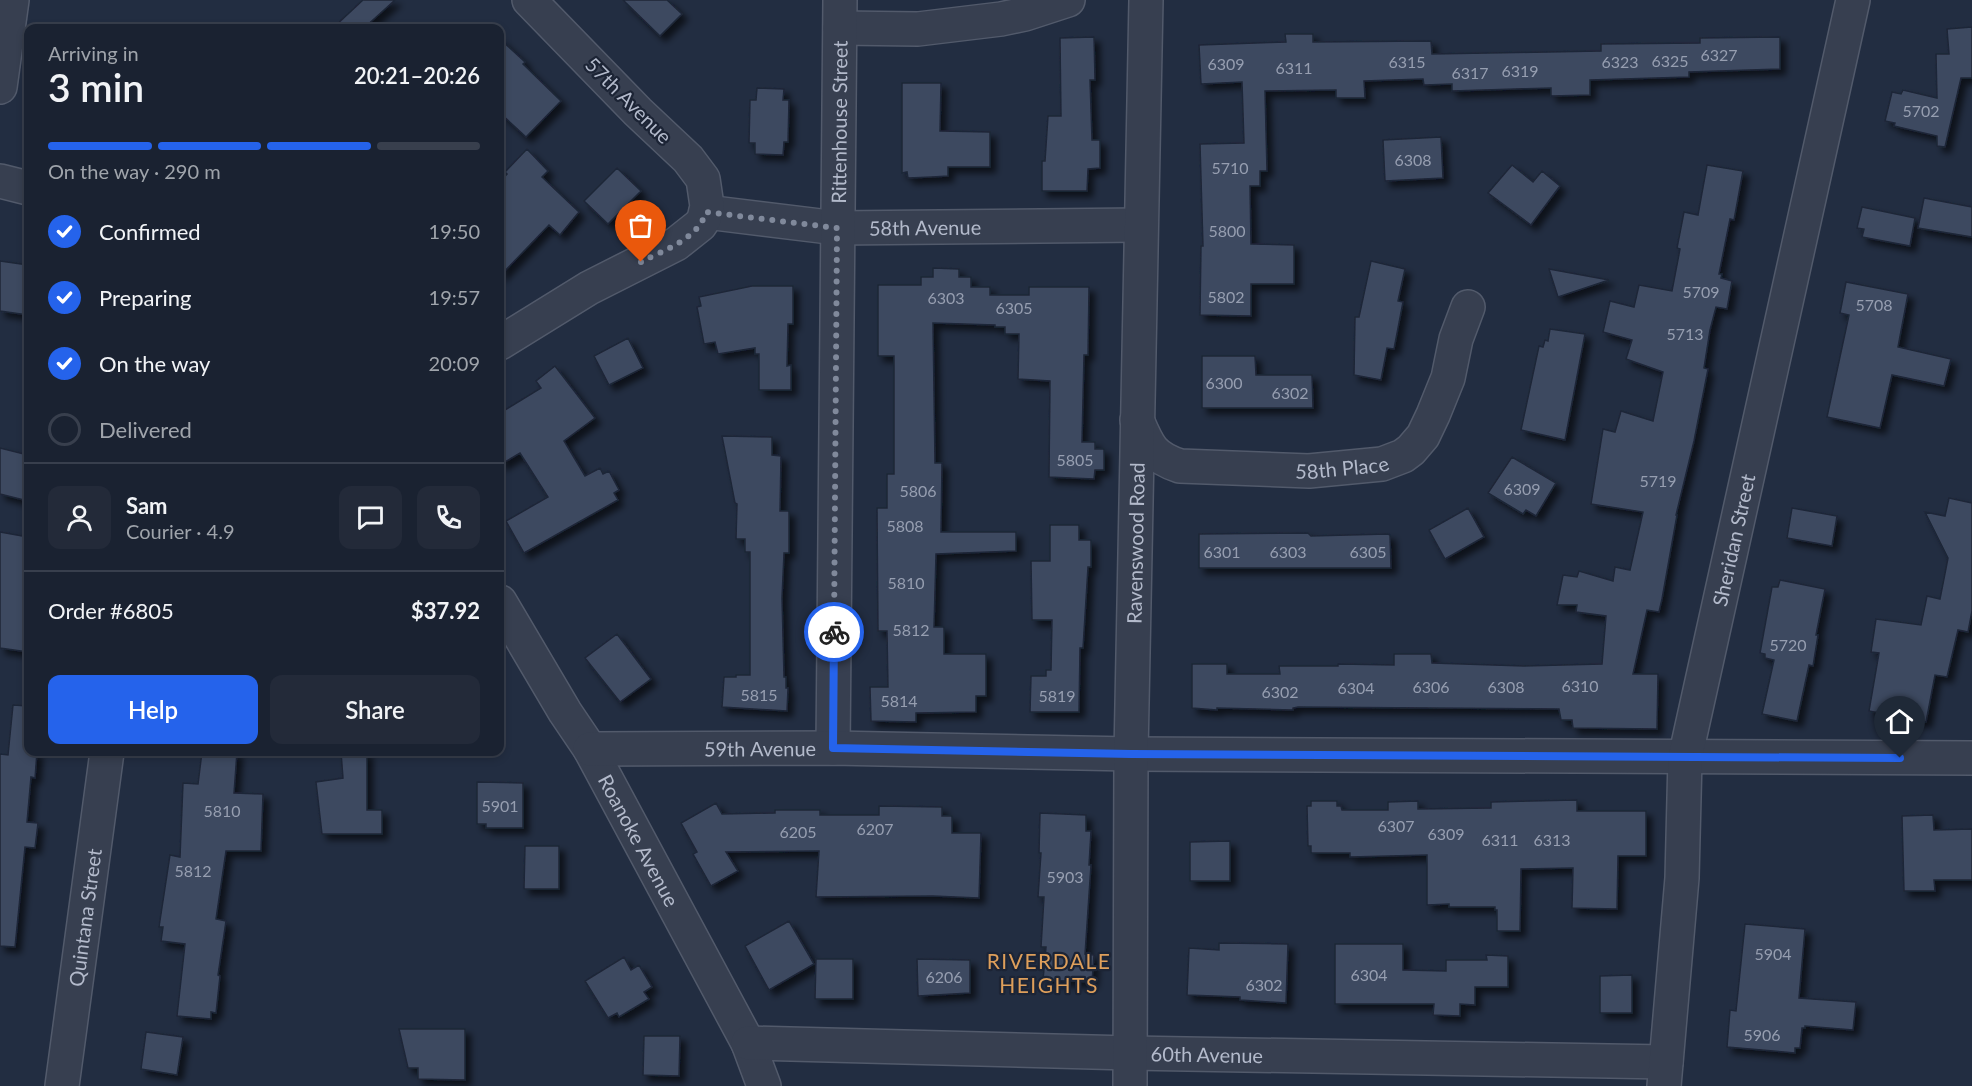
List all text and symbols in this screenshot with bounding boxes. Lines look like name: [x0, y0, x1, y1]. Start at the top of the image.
street label: Rittenhouse Street: [826, 40, 852, 204]
text: Arriving in: [48, 41, 139, 65]
house number: 6327: [1700, 45, 1738, 64]
house number: 6325: [1651, 51, 1689, 70]
street label: 57th Avenue: [581, 52, 677, 148]
house number: 6315: [1388, 52, 1426, 71]
house number: 6323: [1601, 52, 1639, 71]
house number: 6309: [1207, 54, 1245, 73]
house number: 6311: [1275, 58, 1313, 77]
house number: 6319: [1501, 61, 1539, 80]
text: 20:21–20:26: [354, 62, 480, 89]
house number: 6317: [1451, 63, 1489, 82]
text: 3 min: [48, 64, 144, 110]
house number: 5702: [1902, 101, 1940, 120]
house number: 6308: [1394, 150, 1432, 169]
house number: 5710: [1211, 158, 1249, 177]
text: On the way · 290 m: [48, 159, 221, 183]
pin: [615, 200, 666, 262]
icon: bag: [624, 209, 657, 242]
icon: check: [48, 215, 81, 248]
street label: 58th Avenue: [869, 215, 981, 240]
text: Confirmed: [99, 218, 201, 245]
text: 19:50: [429, 219, 480, 243]
house number: 5800: [1208, 221, 1246, 240]
icon: check: [48, 281, 81, 314]
house number: 5709: [1682, 282, 1720, 301]
text: Preparing: [99, 284, 191, 311]
text: 19:57: [429, 285, 480, 309]
house number: 5802: [1207, 287, 1245, 306]
house number: 6303: [927, 288, 965, 307]
house number: 5708: [1855, 295, 1893, 314]
house number: 6305: [995, 298, 1033, 317]
house number: 5713: [1666, 324, 1704, 343]
icon: check: [48, 347, 81, 380]
text: On the way: [99, 350, 210, 377]
text: 20:09: [429, 351, 480, 375]
house number: 6300: [1205, 373, 1243, 392]
house number: 6302: [1271, 383, 1309, 402]
text: Delivered: [99, 416, 192, 443]
house number: 5805: [1056, 450, 1094, 469]
street label: 58th Place: [1295, 451, 1392, 483]
street label: Ravenswood Road: [1122, 462, 1149, 624]
house number: 5719: [1639, 471, 1677, 490]
street label: Sheridan Street: [1707, 472, 1760, 608]
house number: 6309: [1503, 479, 1541, 498]
house number: 5806: [899, 481, 937, 500]
button: person: [48, 486, 111, 549]
button: chat: [339, 486, 402, 549]
button: phone: [417, 486, 480, 549]
text: Sam: [126, 492, 168, 519]
house number: 5808: [886, 516, 924, 535]
text: Courier · 4.9: [126, 519, 235, 543]
house number: 6301: [1203, 542, 1241, 561]
house number: 6303: [1269, 542, 1307, 561]
house number: 6305: [1349, 542, 1387, 561]
house number: 5810: [887, 573, 925, 592]
text: Order #6805: [48, 597, 174, 624]
text: $37.92: [411, 597, 480, 624]
courier: [804, 602, 864, 662]
icon: bike: [818, 616, 851, 649]
house number: 5812: [892, 620, 930, 639]
house number: 5720: [1769, 635, 1807, 654]
button: Help: [48, 675, 258, 744]
button: Share: [270, 675, 480, 744]
house number: 6310: [1561, 676, 1599, 695]
house number: 6306: [1412, 677, 1450, 696]
house number: 6308: [1487, 677, 1525, 696]
house number: 6304: [1337, 678, 1375, 697]
house number: 6302: [1261, 682, 1299, 701]
house number: 5815: [740, 685, 778, 704]
house number: 5819: [1038, 686, 1076, 705]
house number: 5814: [880, 691, 918, 710]
pin: [1874, 696, 1925, 758]
icon: home: [1883, 705, 1916, 738]
street label: 59th Avenue: [704, 736, 816, 761]
street label: Roanoke Avenue: [594, 770, 684, 910]
house number: 5901: [481, 796, 519, 815]
house number: 5810: [203, 801, 241, 820]
house number: 6307: [1377, 816, 1415, 835]
house number: 6207: [856, 819, 894, 838]
house number: 6205: [779, 822, 817, 841]
house number: 6309: [1427, 824, 1465, 843]
house number: 6311: [1481, 830, 1519, 849]
house number: 6313: [1533, 830, 1571, 849]
street label: Quintana Street: [64, 847, 106, 988]
house number: 5812: [174, 861, 212, 880]
house number: 5903: [1046, 867, 1084, 886]
house number: 5904: [1754, 944, 1792, 963]
district label: RIVERDALE HEIGHTS: [987, 948, 1111, 997]
house number: 6304: [1350, 965, 1388, 984]
house number: 6206: [925, 967, 963, 986]
house number: 6302: [1245, 975, 1283, 994]
house number: 5906: [1743, 1025, 1781, 1044]
street label: 60th Avenue: [1151, 1041, 1263, 1067]

